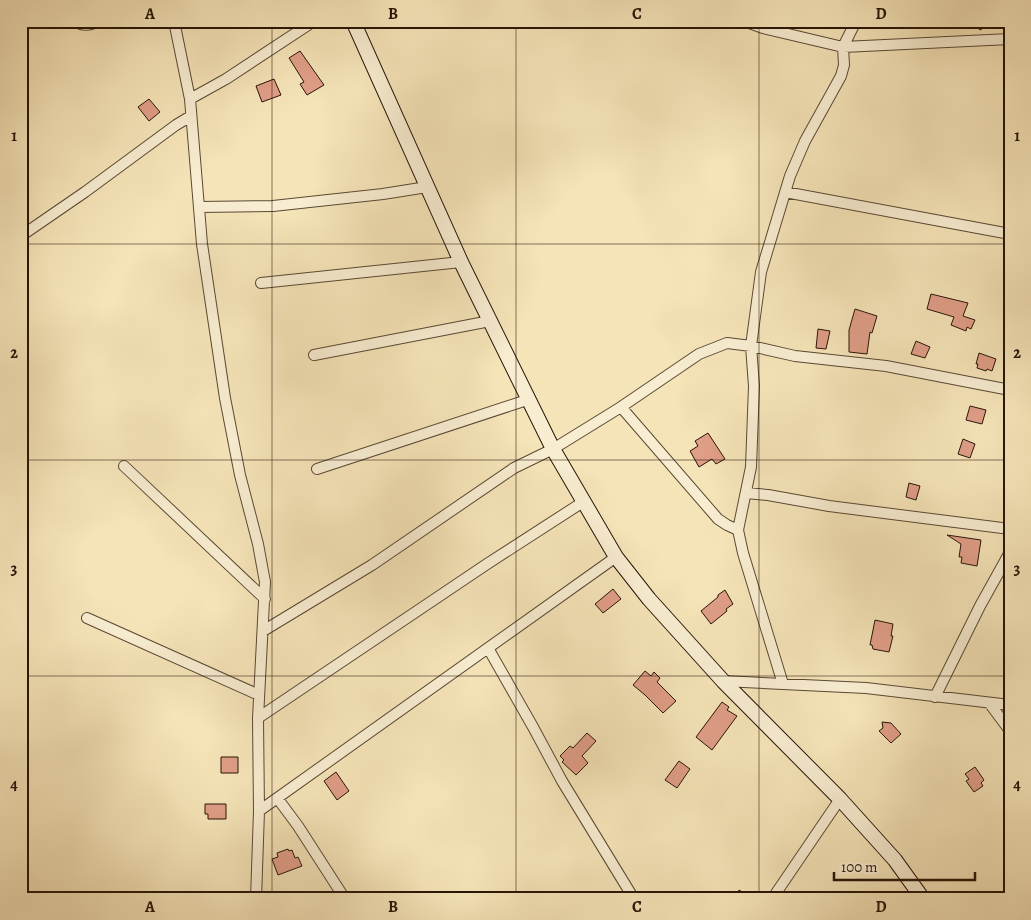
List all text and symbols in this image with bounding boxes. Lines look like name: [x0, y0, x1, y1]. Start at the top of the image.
text: A: [144, 3, 156, 25]
text: B: [388, 3, 398, 25]
text: C: [632, 3, 642, 25]
text: D: [875, 3, 887, 25]
text: 1: [11, 125, 17, 147]
text: 1: [1014, 125, 1020, 147]
text: 2: [10, 342, 18, 364]
text: 2: [1013, 342, 1021, 364]
text: 3: [11, 558, 18, 580]
text: 3: [1014, 558, 1021, 580]
text: 4: [10, 774, 18, 796]
text: 4: [1013, 774, 1021, 796]
scale bar: [834, 850, 975, 882]
text: 100 m: [841, 857, 878, 877]
text: A: [144, 896, 156, 918]
text: B: [388, 896, 398, 918]
text: C: [632, 896, 642, 918]
text: D: [875, 896, 887, 918]

